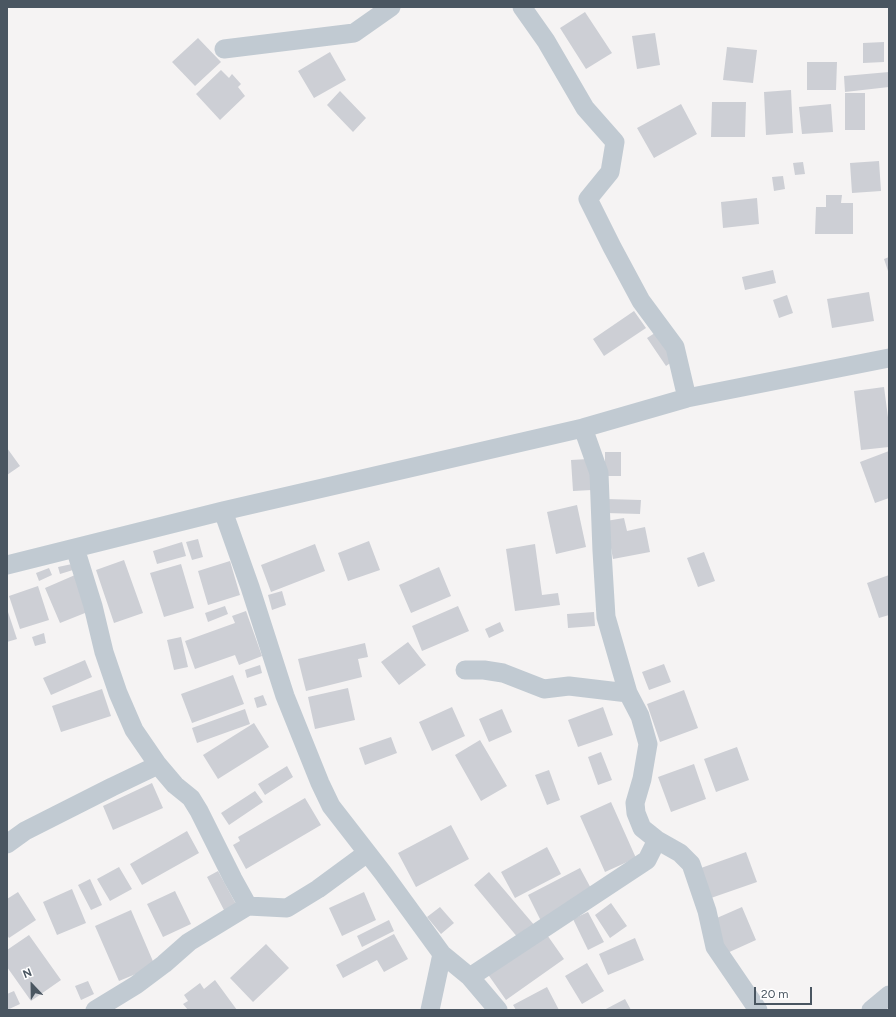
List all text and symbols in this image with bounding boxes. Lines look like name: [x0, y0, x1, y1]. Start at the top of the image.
north arrow: [12, 965, 52, 1005]
text: N: [21, 966, 34, 981]
scale bar: [756, 979, 814, 1005]
text: 20 m: [761, 987, 789, 1001]

